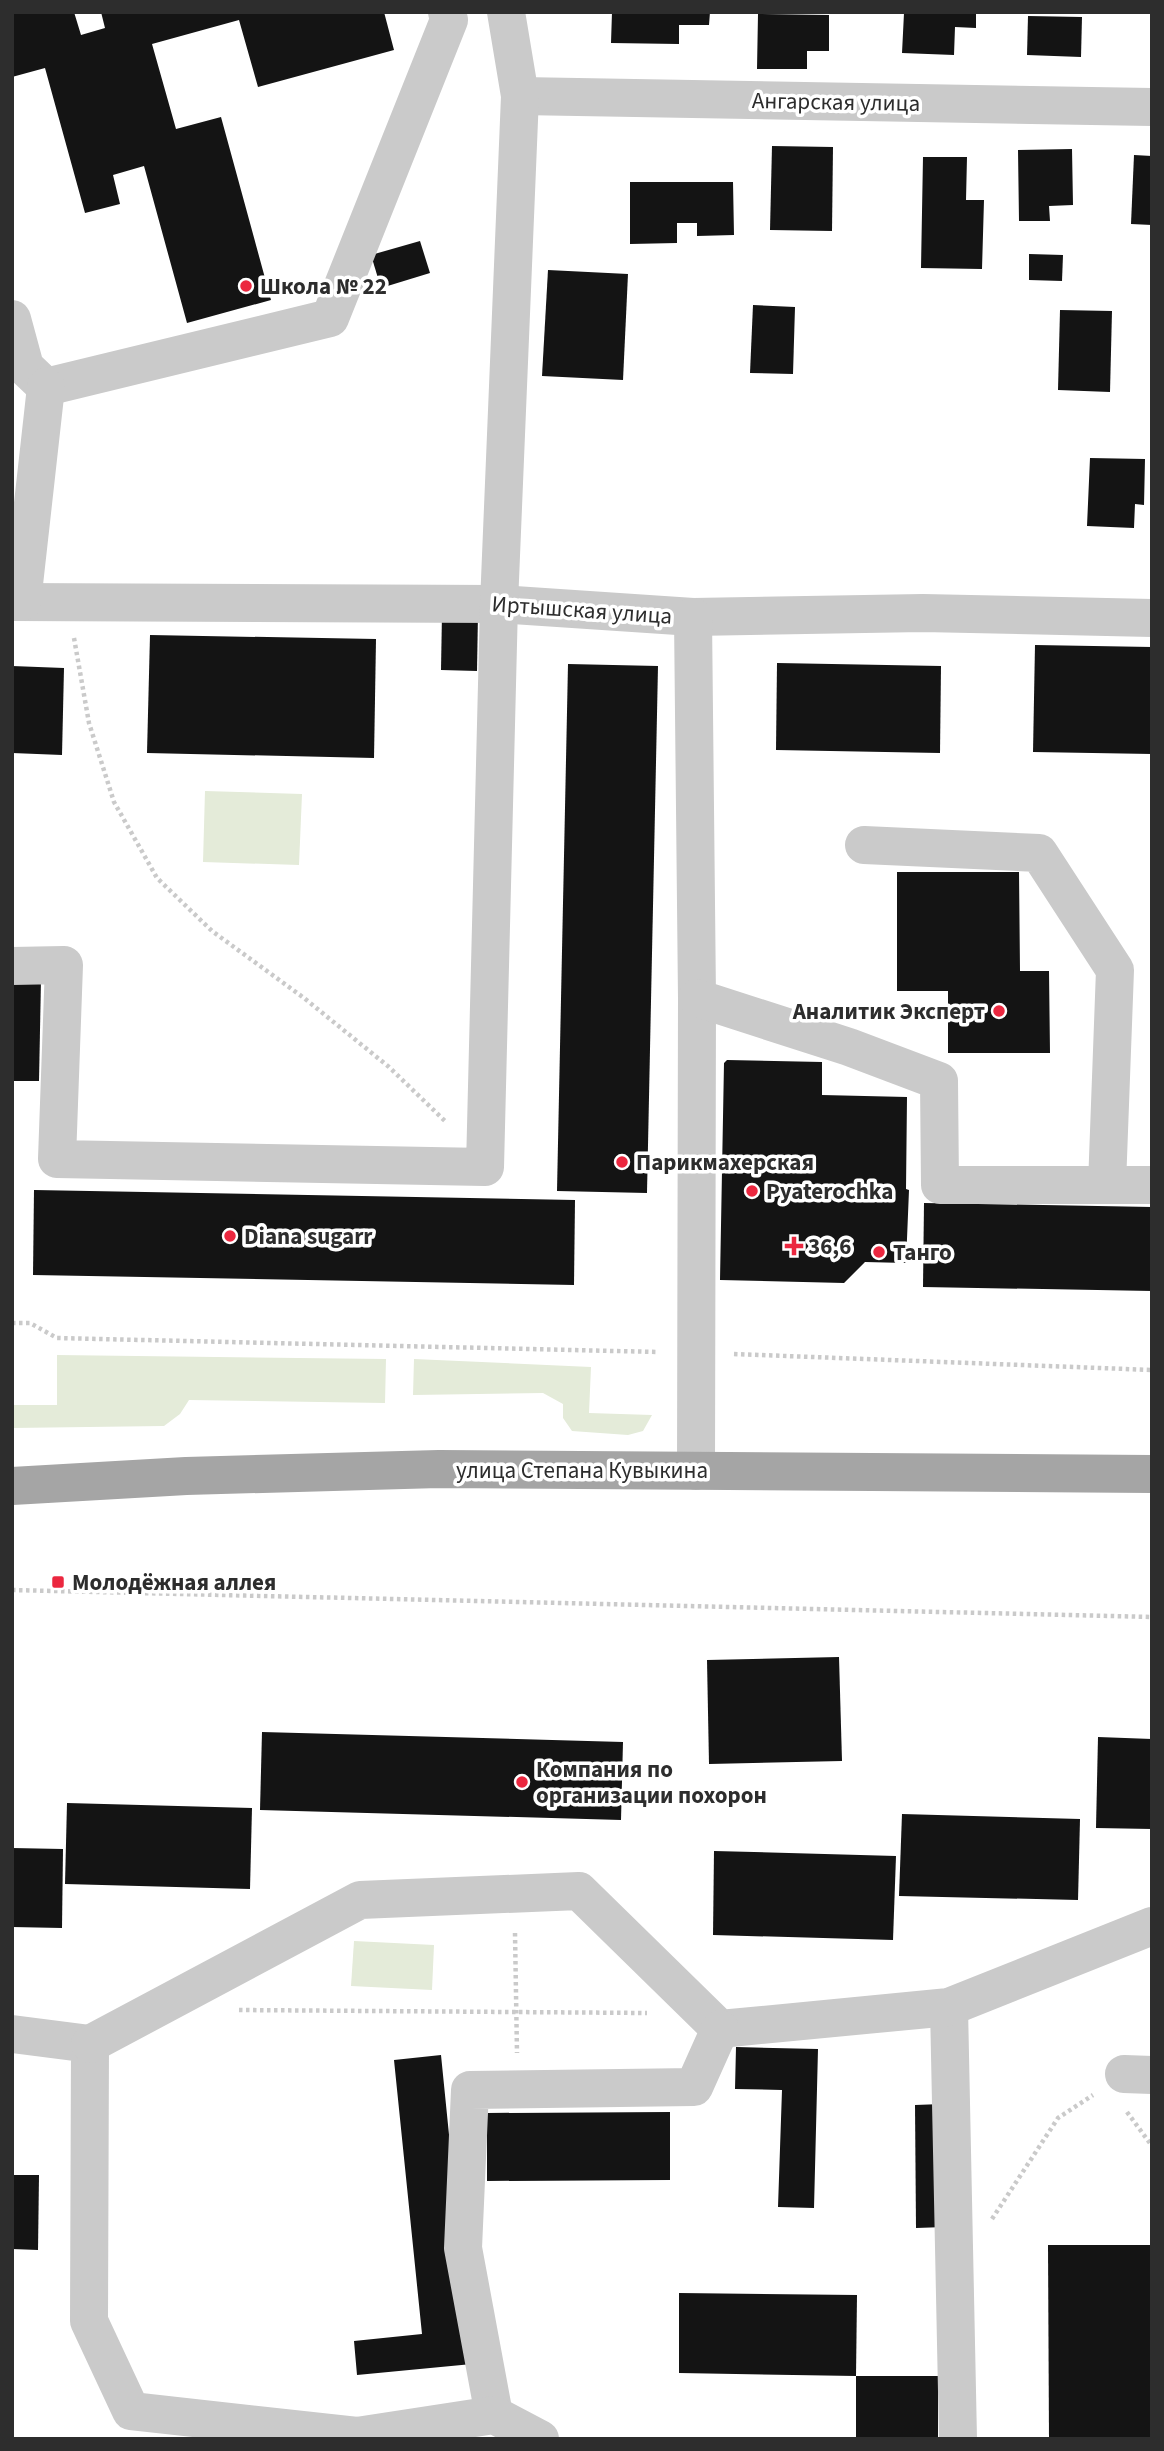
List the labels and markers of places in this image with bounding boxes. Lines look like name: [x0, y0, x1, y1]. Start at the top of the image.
place label: Школа № 22: [260, 270, 387, 303]
marker: Школа № 22: [238, 278, 254, 294]
place label: Аналитик Эксперт: [792, 995, 985, 1028]
marker: Аналитик Эксперт: [991, 1003, 1007, 1019]
place label: Парикмахерская: [636, 1146, 814, 1179]
marker: Парикмахерская: [614, 1154, 630, 1170]
place label: Pyaterochka: [766, 1175, 893, 1208]
marker: Pyaterochka: [744, 1183, 760, 1199]
place label: Diana sugarr: [244, 1220, 373, 1253]
marker: Diana sugarr: [222, 1228, 238, 1244]
place label: 36,6: [808, 1230, 851, 1263]
place label: Танго: [893, 1236, 952, 1269]
marker: 36,6: [786, 1238, 802, 1254]
marker: Танго: [871, 1244, 887, 1260]
place label: Молодёжная аллея: [72, 1566, 276, 1599]
marker: Молодёжная аллея: [50, 1574, 66, 1590]
place label: Компания по организации похорон: [536, 1753, 767, 1812]
marker: Компания по организации похорон: [514, 1774, 530, 1790]

